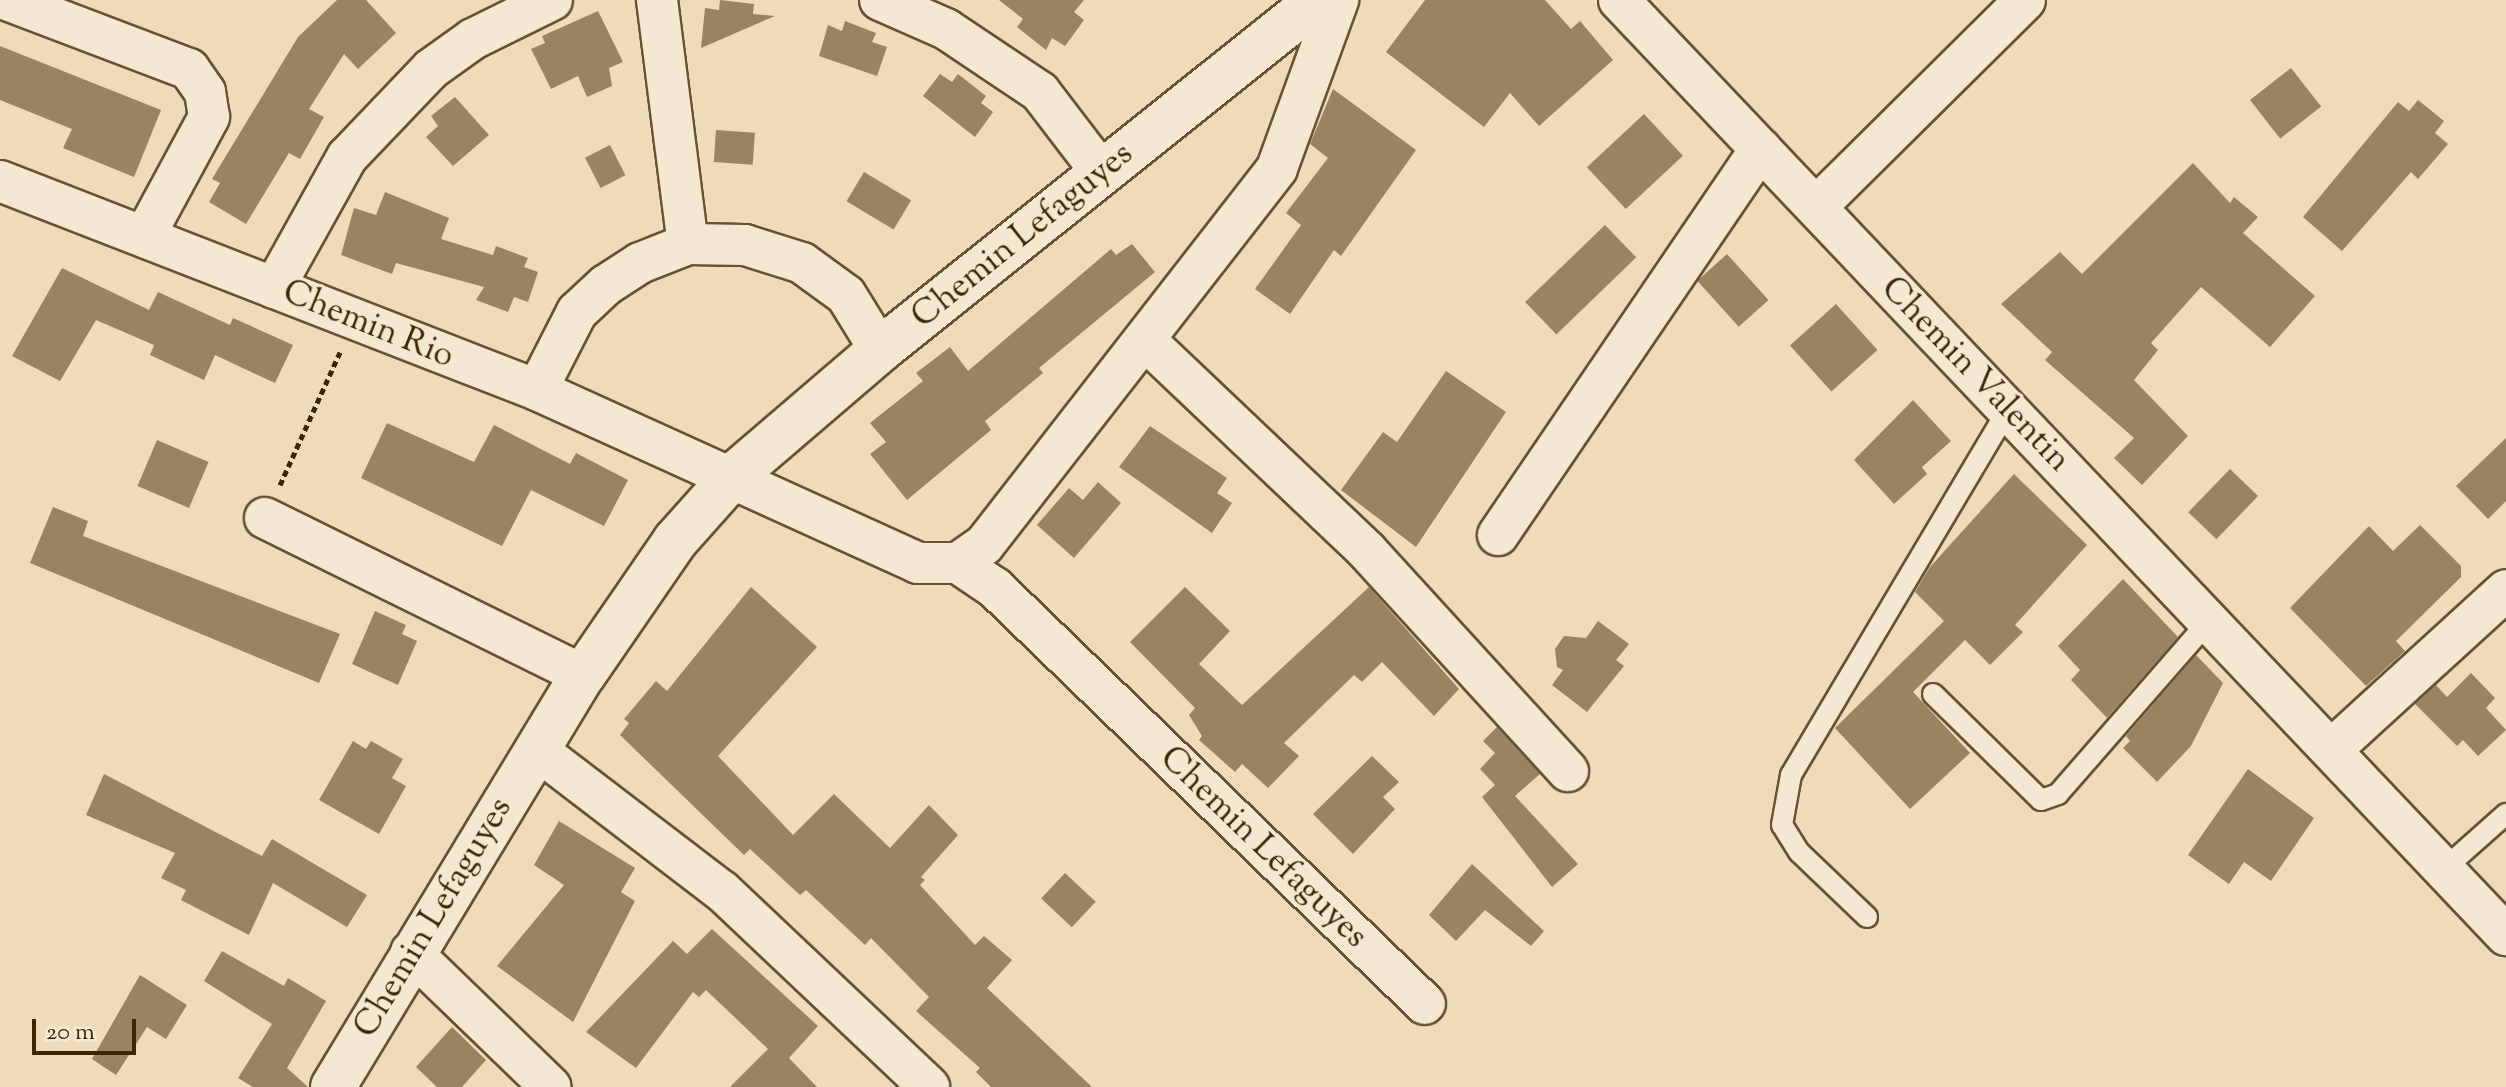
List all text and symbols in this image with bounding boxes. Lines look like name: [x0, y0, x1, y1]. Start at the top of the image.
street label: Chemin Lefaguyes: [904, 134, 1142, 338]
street label: Chemin Valentin: [1872, 269, 2078, 481]
street label: Chemin Rio: [277, 272, 459, 378]
street label: Chemin Lefaguyes: [1151, 739, 1375, 957]
street label: Chemin Lefaguyes: [346, 791, 522, 1045]
scale bar: [36, 1003, 140, 1053]
text: 20 m: [46, 1016, 95, 1050]

